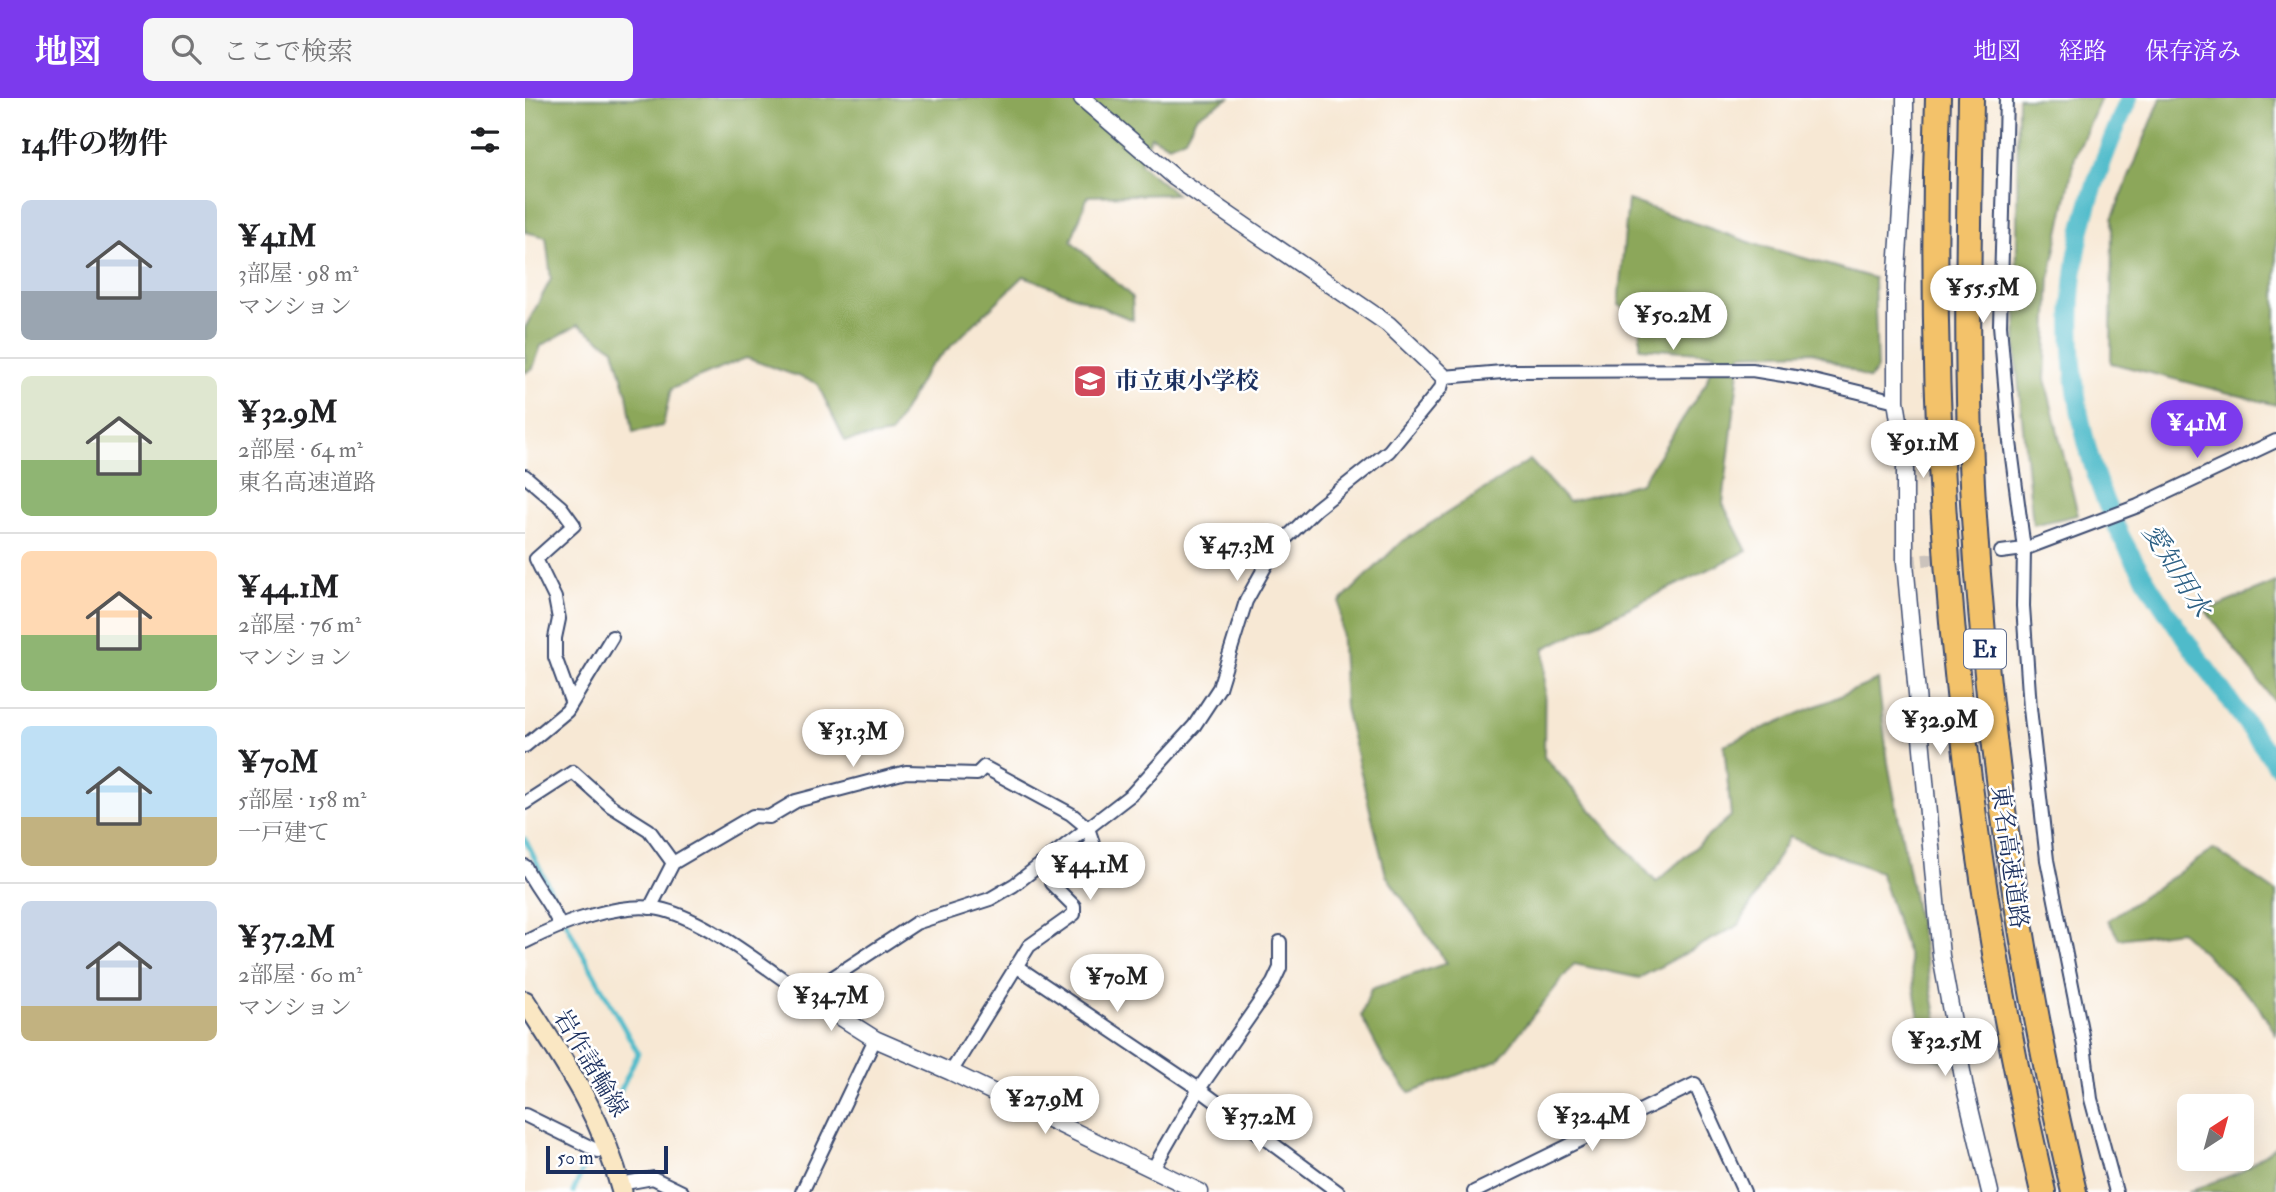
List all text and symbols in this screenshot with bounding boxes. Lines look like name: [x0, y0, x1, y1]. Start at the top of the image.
search box: [143, 18, 633, 81]
icon: search: [167, 30, 205, 68]
text: 地図: [35, 32, 101, 73]
text: ここで検索: [223, 36, 353, 68]
text: 地図: [1973, 36, 2021, 67]
text: 経路: [2059, 36, 2107, 67]
text: 保存済み: [2145, 36, 2241, 67]
icon: filters: [466, 121, 504, 159]
text: 14件の物件: [21, 125, 168, 162]
text: ¥41M: [238, 218, 316, 255]
icon: home: [77, 228, 161, 312]
text: 3部屋 · 98 m²: [238, 259, 359, 288]
pin: ¥55.5M: [1926, 266, 2040, 325]
text: ¥55.5M: [1946, 273, 2020, 302]
text: マンション: [238, 292, 352, 321]
pin: ¥50.2M: [1616, 292, 1730, 352]
text: ¥50.2M: [1634, 300, 1712, 329]
school or university icon: 市立東小学校: [1071, 362, 1109, 400]
place label: 市立東小学校: [1115, 366, 1259, 397]
text: ¥32.9M: [238, 394, 338, 431]
pin: ¥41M: [2156, 400, 2238, 460]
icon: home: [77, 404, 161, 488]
text: ¥41M: [2167, 408, 2227, 437]
pin: ¥91.1M: [1866, 420, 1980, 480]
text: ¥91.1M: [1887, 428, 1959, 457]
text: 2部屋 · 64 m²: [238, 435, 363, 464]
text: 東名高速道路: [238, 468, 376, 497]
water label: 愛知用水: [2135, 518, 2219, 626]
pin: ¥47.3M: [1180, 524, 1294, 583]
text: ¥47.3M: [1200, 531, 1274, 560]
text: ¥44.1M: [238, 569, 339, 606]
icon: home: [77, 579, 161, 663]
text: 2部屋 · 76 m²: [238, 610, 361, 639]
road number: E1: [1964, 629, 2006, 668]
text: マンション: [238, 643, 352, 672]
pin: ¥32.9M: [1883, 698, 1997, 757]
text: ¥32.9M: [1902, 705, 1978, 734]
pin: ¥31.3M: [796, 710, 910, 769]
text: ¥31.3M: [818, 717, 888, 746]
text: ¥70M: [238, 744, 319, 781]
icon: home: [77, 754, 161, 838]
street label: 東名高速道路: [1984, 784, 2035, 931]
text: 5部屋 · 158 m²: [238, 785, 367, 814]
text: 一戸建て: [238, 818, 330, 847]
pin: ¥44.1M: [1033, 842, 1147, 902]
text: ¥44.1M: [1051, 850, 1129, 879]
text: ¥37.2M: [238, 919, 335, 956]
icon: home: [77, 929, 161, 1013]
pin: ¥70M: [1076, 954, 1158, 1014]
text: 2部屋 · 60 m²: [238, 960, 362, 989]
text: ¥70M: [1086, 962, 1148, 991]
pin: ¥34.7M: [774, 974, 888, 1033]
text: ¥34.7M: [793, 981, 869, 1010]
text: マンション: [238, 993, 352, 1022]
street label: 岩作諸輪線: [546, 1004, 635, 1123]
pin: ¥32.5M: [1888, 1018, 2002, 1078]
text: ¥32.5M: [1908, 1026, 1982, 1055]
pin: ¥27.9M: [988, 1076, 1102, 1136]
text: ¥27.9M: [1006, 1084, 1084, 1113]
pin: ¥37.2M: [1202, 1094, 1316, 1154]
pin: ¥32.4M: [1535, 1094, 1649, 1153]
north arrow: [2177, 1094, 2254, 1171]
map controls: [2177, 1094, 2254, 1171]
text: ¥32.4M: [1553, 1101, 1631, 1130]
text: ¥37.2M: [1222, 1102, 1296, 1131]
scale bar: [546, 1143, 669, 1175]
text: 50 m: [557, 1146, 594, 1170]

